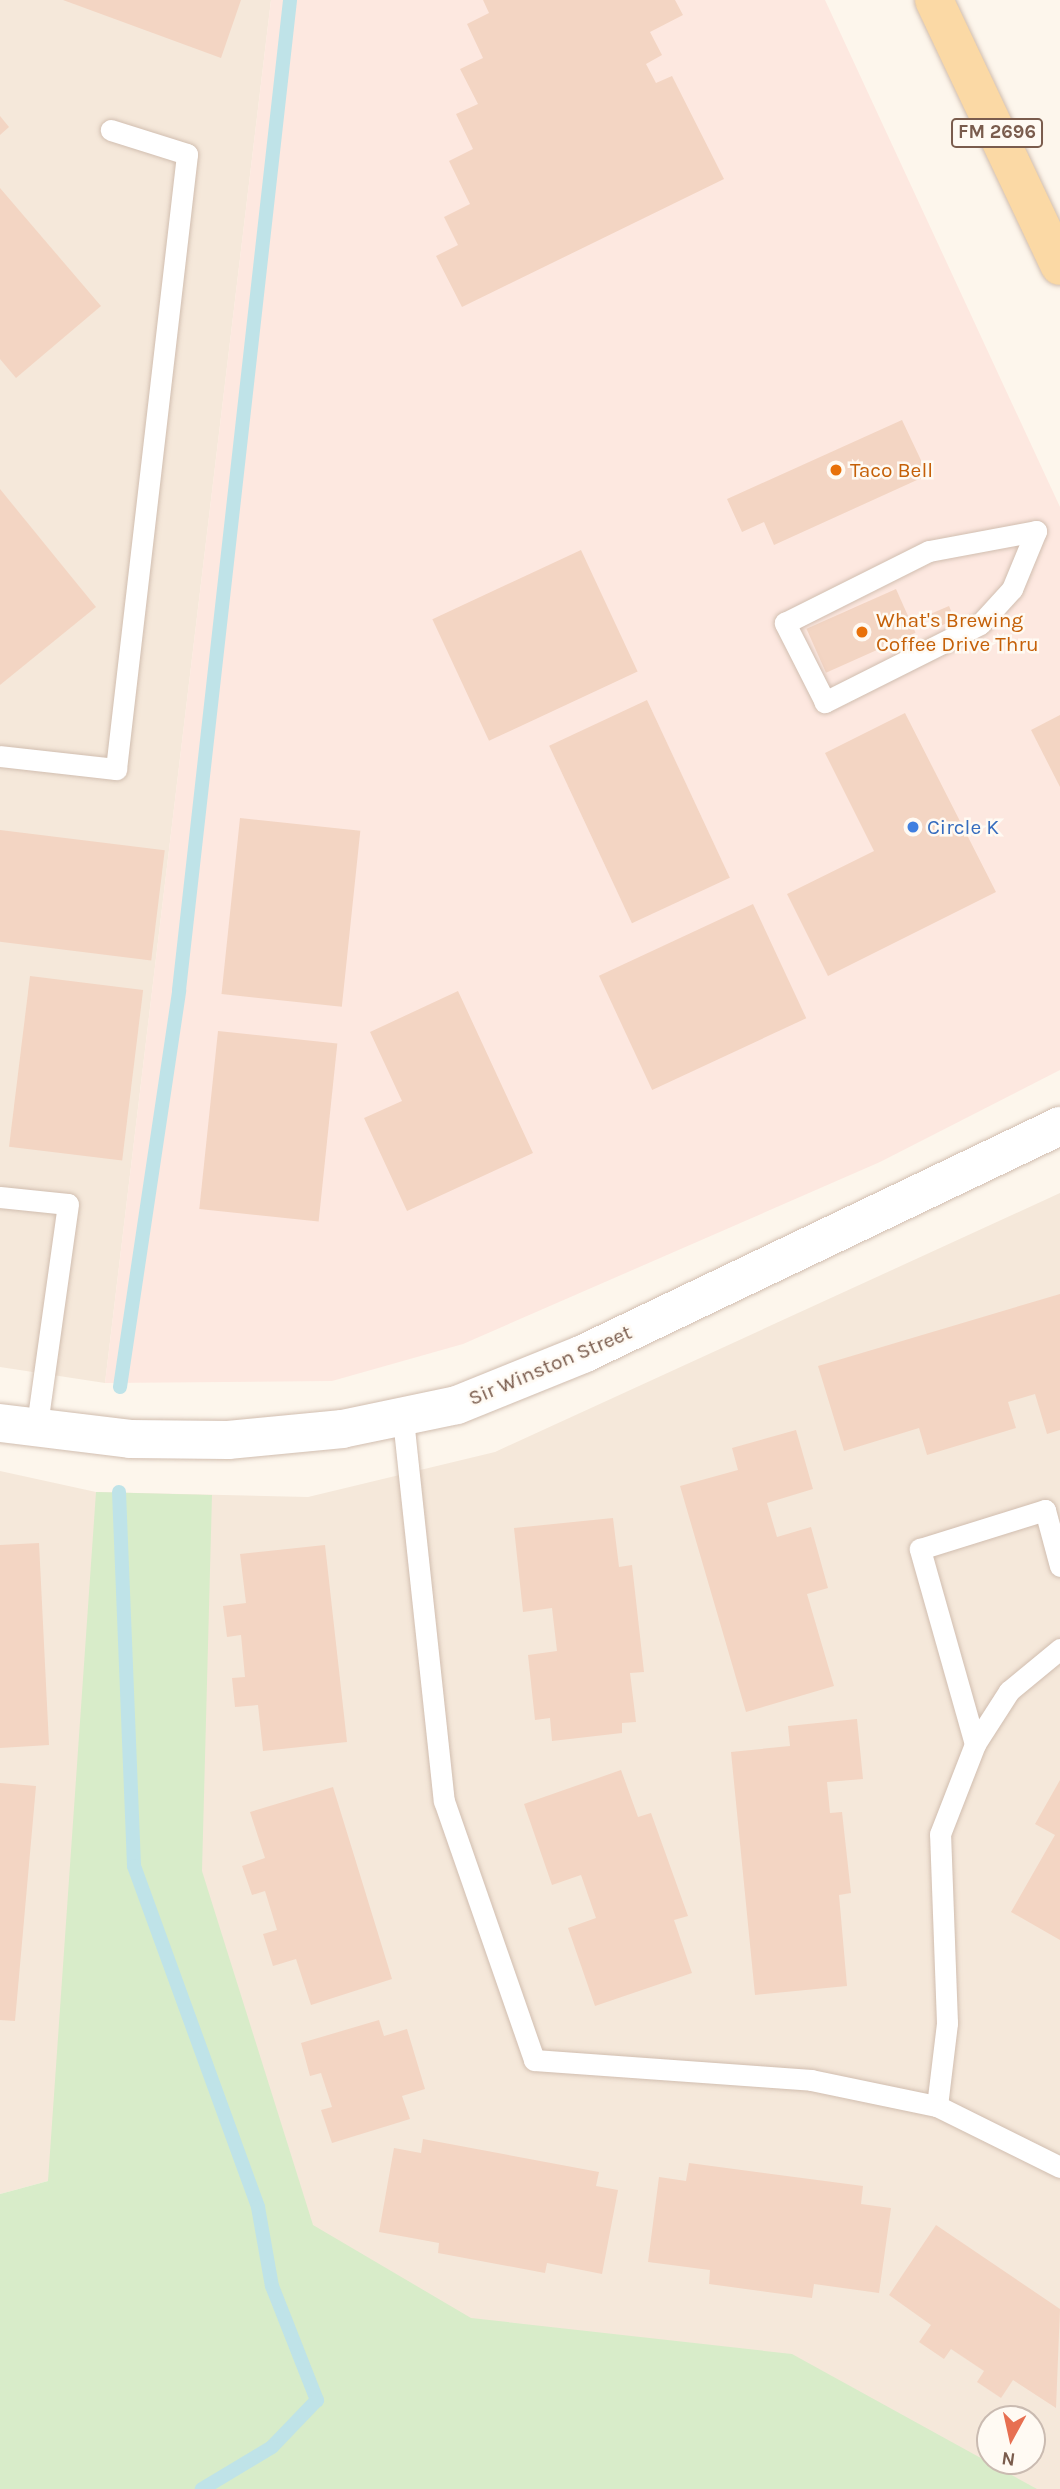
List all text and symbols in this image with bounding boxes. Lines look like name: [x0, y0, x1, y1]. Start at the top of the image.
road number: FM 2696: [950, 118, 1044, 148]
place label: Taco Bell: [850, 457, 933, 483]
marker: Taco Bell: [828, 462, 844, 478]
place label: What's Brewing Coffee Drive Thru: [876, 607, 1039, 657]
marker: What's Brewing Coffee Drive Thru: [854, 624, 870, 640]
place label: Circle K: [927, 814, 999, 840]
marker: Circle K: [905, 819, 921, 835]
street label: Sir Winston Street: [465, 1319, 635, 1411]
north arrow: [976, 2405, 1046, 2475]
text: N: [1000, 2447, 1017, 2471]

